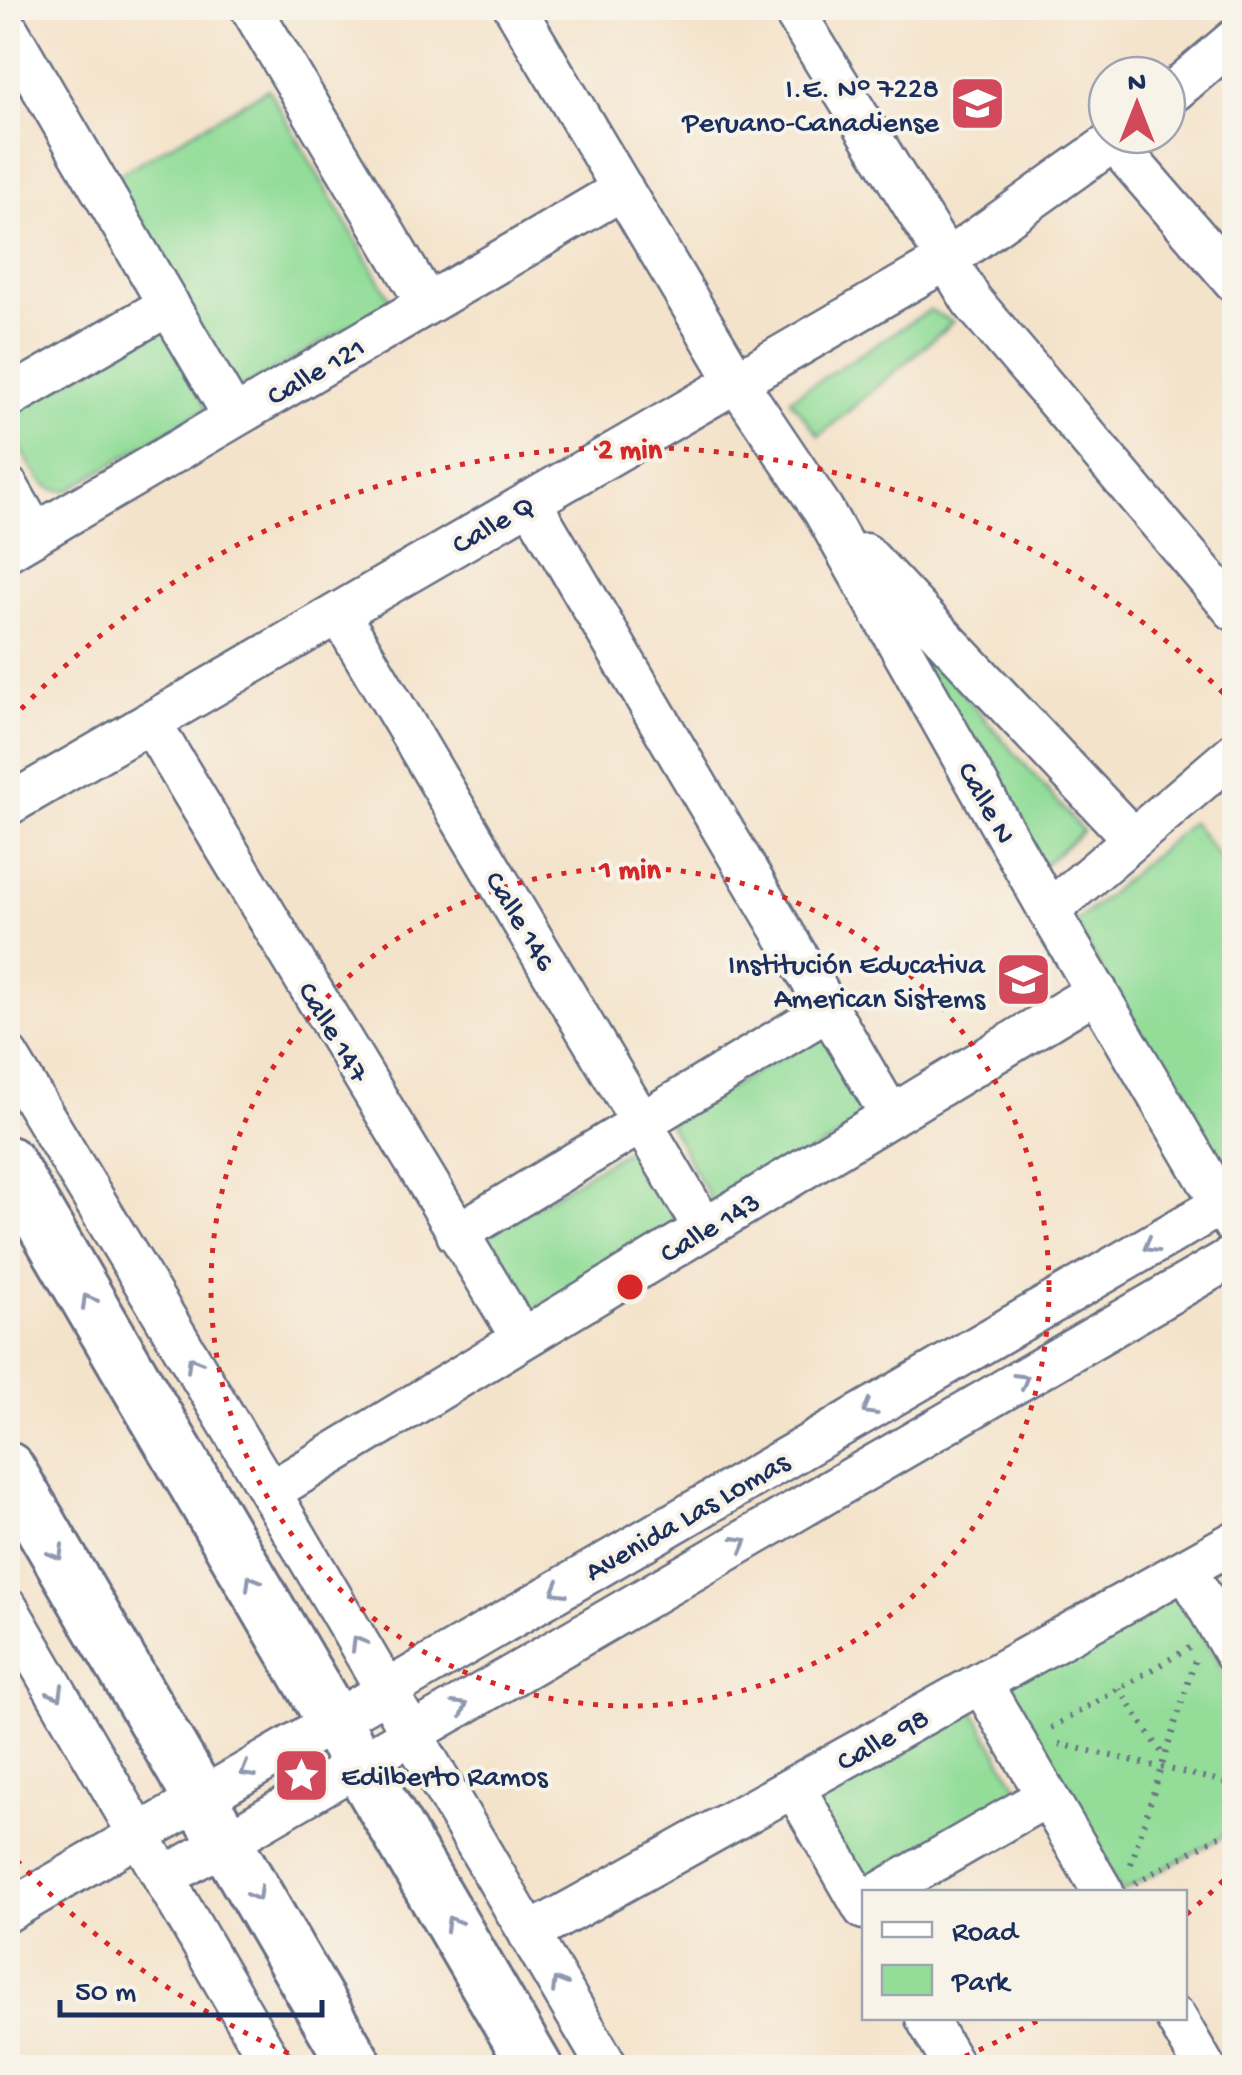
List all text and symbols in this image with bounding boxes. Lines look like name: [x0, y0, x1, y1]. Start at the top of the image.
north arrow: [1087, 55, 1187, 155]
text: N: [1128, 68, 1146, 101]
place label: I.E. N° 7228 Peruano-Canadiense: [681, 74, 940, 143]
school or university icon: I.E. N° 7228 Peruano-Canadiense: [948, 74, 1008, 134]
street label: Calle 121: [262, 332, 373, 416]
text: 2 min: [598, 435, 663, 470]
street label: Calle Q: [447, 490, 541, 564]
street label: Calle N: [947, 757, 1021, 851]
text: 1 min: [598, 855, 661, 890]
street label: Calle 146: [475, 866, 562, 979]
place label: Institución Educativa American Sistems: [728, 950, 986, 1019]
school or university icon: Institución Educativa American Sistems: [994, 950, 1054, 1010]
street label: Calle 147: [288, 977, 375, 1091]
street label: Calle 143: [655, 1186, 768, 1273]
one-way arrow: [1143, 1234, 1161, 1253]
centre of rings: [612, 1269, 648, 1305]
one-way arrow: [81, 1294, 100, 1312]
one-way arrow: [186, 1356, 205, 1374]
one-way arrow: [1011, 1373, 1029, 1392]
one-way arrow: [862, 1397, 880, 1416]
street label: Avenida Las Lomas: [580, 1446, 797, 1592]
one-way arrow: [731, 1536, 749, 1555]
one-way arrow: [44, 1542, 64, 1560]
one-way arrow: [245, 1575, 265, 1593]
one-way arrow: [551, 1577, 569, 1597]
one-way arrow: [350, 1636, 370, 1654]
one-way arrow: [44, 1682, 64, 1700]
one-way arrow: [450, 1700, 468, 1719]
street label: Calle 98: [832, 1702, 936, 1782]
place icon: Edilberto Ramos: [272, 1745, 332, 1805]
one-way arrow: [239, 1758, 257, 1778]
place label: Edilberto Ramos: [341, 1762, 548, 1797]
one-way arrow: [244, 1884, 263, 1902]
legend: [862, 1890, 1187, 2020]
one-way arrow: [445, 1916, 464, 1934]
text: Road: [952, 1917, 1020, 1952]
scale bar: [60, 1955, 322, 2017]
text: Park: [951, 1967, 1012, 2002]
text: 50 m: [75, 1977, 136, 2012]
one-way arrow: [551, 1977, 570, 1995]

